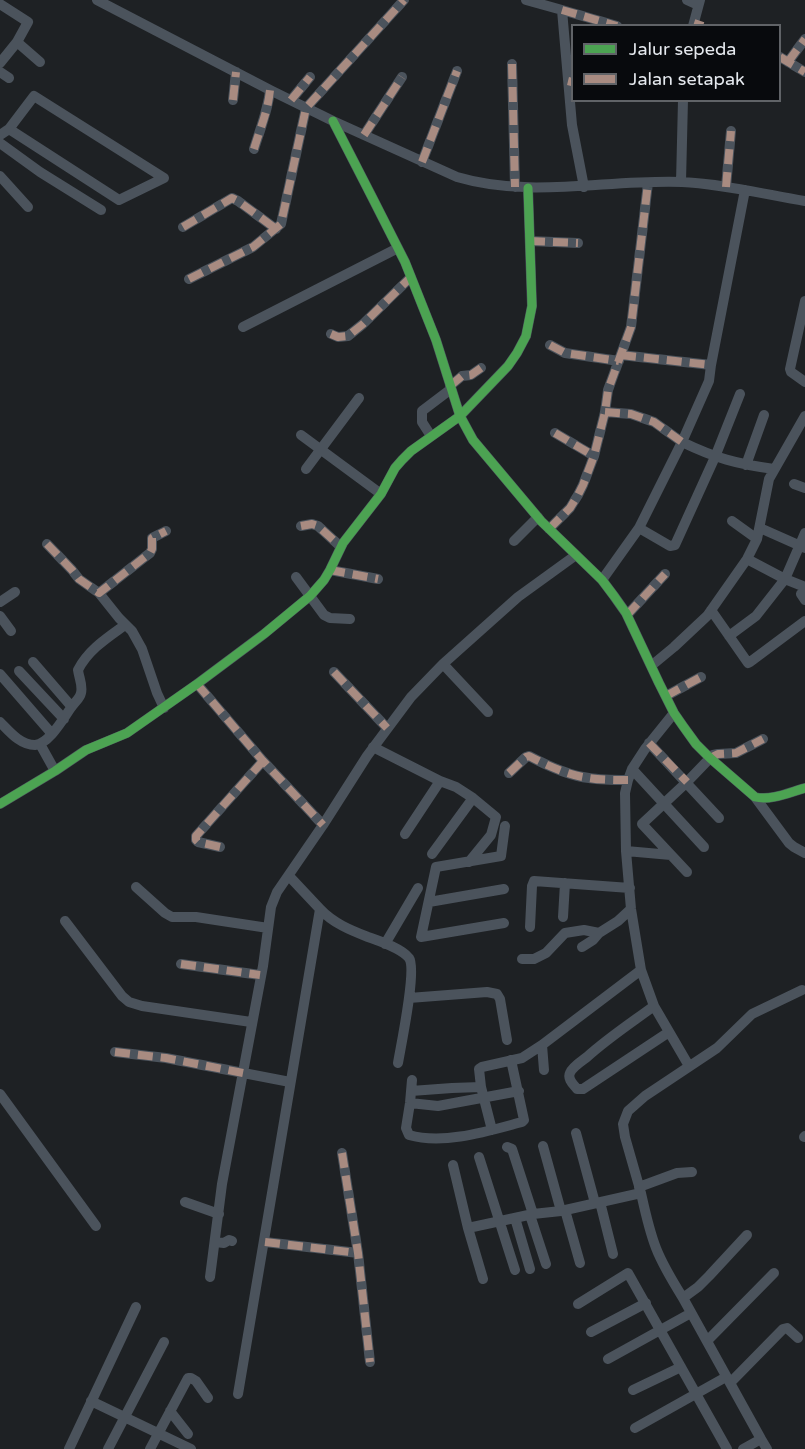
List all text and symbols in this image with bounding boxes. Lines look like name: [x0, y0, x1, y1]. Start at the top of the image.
legend: [571, 24, 781, 102]
text: Jalur sepeda: [629, 38, 736, 60]
text: Jalan setapak: [629, 68, 745, 90]

